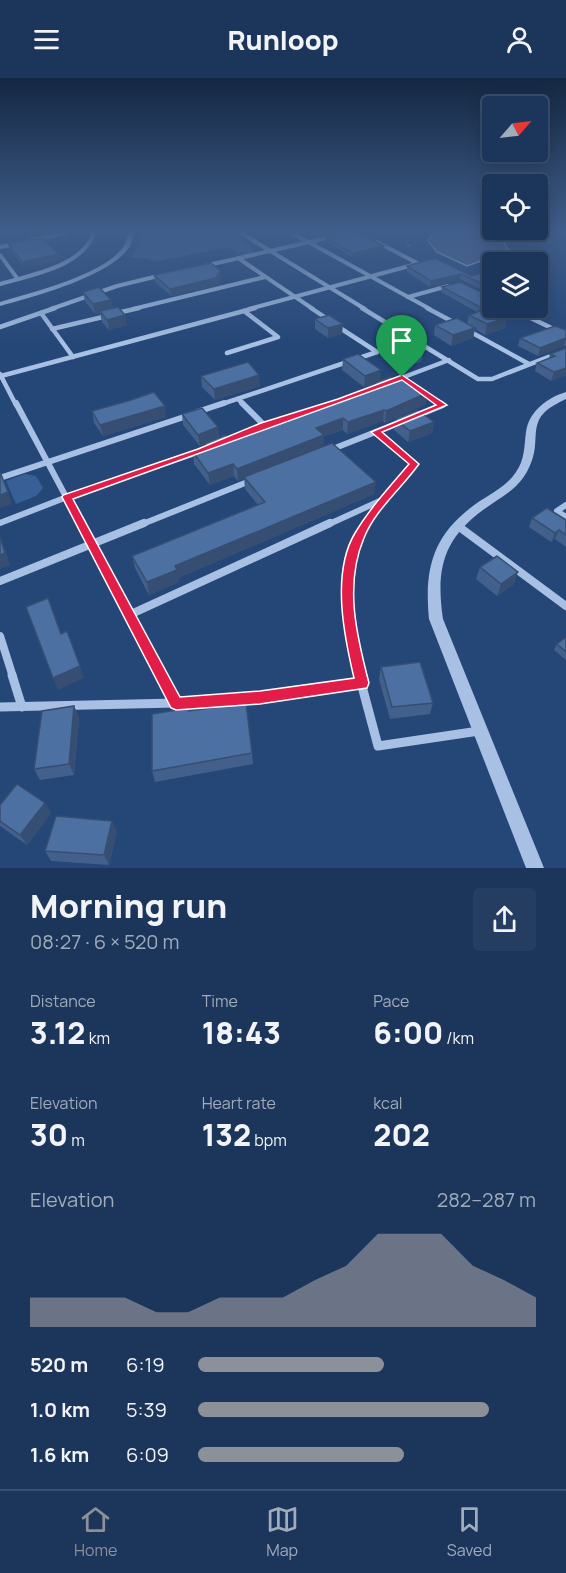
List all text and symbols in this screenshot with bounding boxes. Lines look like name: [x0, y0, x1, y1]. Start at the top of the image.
text: Runloop: [227, 21, 339, 58]
icon: menu: [30, 23, 63, 56]
icon: person: [503, 23, 536, 56]
north arrow: [482, 96, 548, 162]
map controls: [482, 96, 548, 318]
button: locate: [482, 174, 548, 240]
button: layers: [482, 252, 548, 318]
pin: [376, 315, 427, 377]
icon: arrive: [385, 324, 418, 357]
text: Morning run: [30, 883, 227, 928]
button: share: [473, 888, 536, 951]
text: 08:27 · 6 × 520 m: [30, 928, 179, 955]
text: Distance: [30, 990, 96, 1012]
text: Time: [202, 990, 238, 1012]
text: Pace: [373, 990, 409, 1012]
text: 3.12: [30, 1012, 85, 1053]
text: 18:43: [202, 1012, 281, 1053]
text: 6:00: [373, 1012, 443, 1053]
text: km: [85, 1027, 110, 1049]
text: /km: [443, 1027, 474, 1049]
text: Elevation: [30, 1092, 98, 1114]
text: Heart rate: [202, 1092, 276, 1114]
text: kcal: [373, 1092, 403, 1114]
text: 30: [30, 1114, 68, 1155]
text: 132: [202, 1114, 251, 1155]
text: 202: [373, 1114, 430, 1155]
text: m: [68, 1129, 85, 1151]
text: bpm: [251, 1129, 287, 1151]
text: Elevation: [30, 1186, 114, 1213]
text: 282–287 m: [437, 1186, 536, 1213]
text: 520 m: [30, 1351, 88, 1378]
text: 6:19: [126, 1351, 165, 1378]
text: 1.0 km: [30, 1396, 90, 1423]
text: 5:39: [126, 1396, 167, 1423]
text: 1.6 km: [30, 1441, 89, 1468]
text: 6:09: [126, 1441, 169, 1468]
tab: Home: [74, 1503, 117, 1561]
tab: Map: [266, 1503, 299, 1561]
tab: Saved: [447, 1503, 492, 1561]

